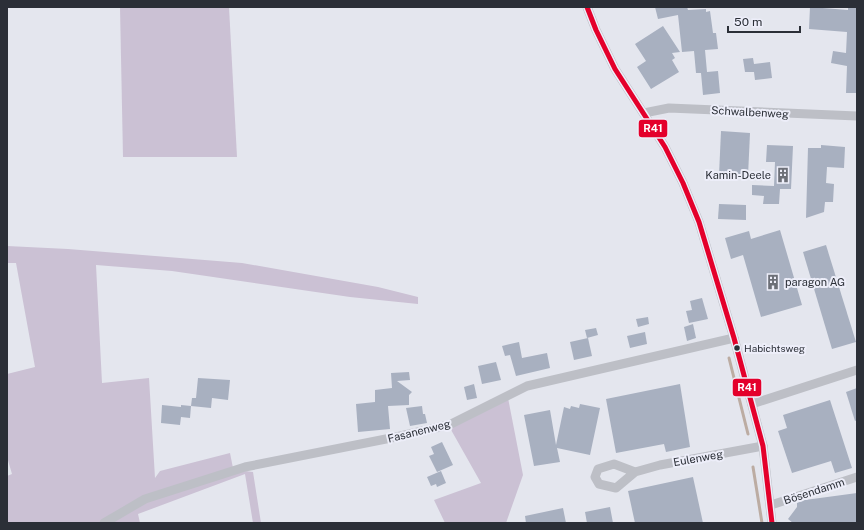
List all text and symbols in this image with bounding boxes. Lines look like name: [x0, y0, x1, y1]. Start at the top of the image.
scale bar: [728, 8, 800, 34]
text: 50 m: [734, 15, 762, 29]
street label: Schwalbenweg: [711, 104, 789, 120]
line badge: R41: [638, 119, 668, 138]
text: R41: [643, 122, 663, 134]
building icon: Kamin-Deele: [774, 166, 792, 184]
place label: Kamin-Deele: [705, 169, 771, 181]
building icon: paragon AG: [764, 273, 782, 291]
place label: paragon AG: [785, 276, 845, 288]
place label: Habichtsweg: [744, 342, 805, 354]
marker: Habichtsweg: [732, 343, 742, 353]
line badge: R41: [732, 378, 762, 397]
text: R41: [737, 381, 757, 393]
street label: Fasanenweg: [386, 417, 452, 445]
street label: Eulenweg: [672, 448, 724, 468]
street label: Bösendamm: [782, 475, 846, 507]

